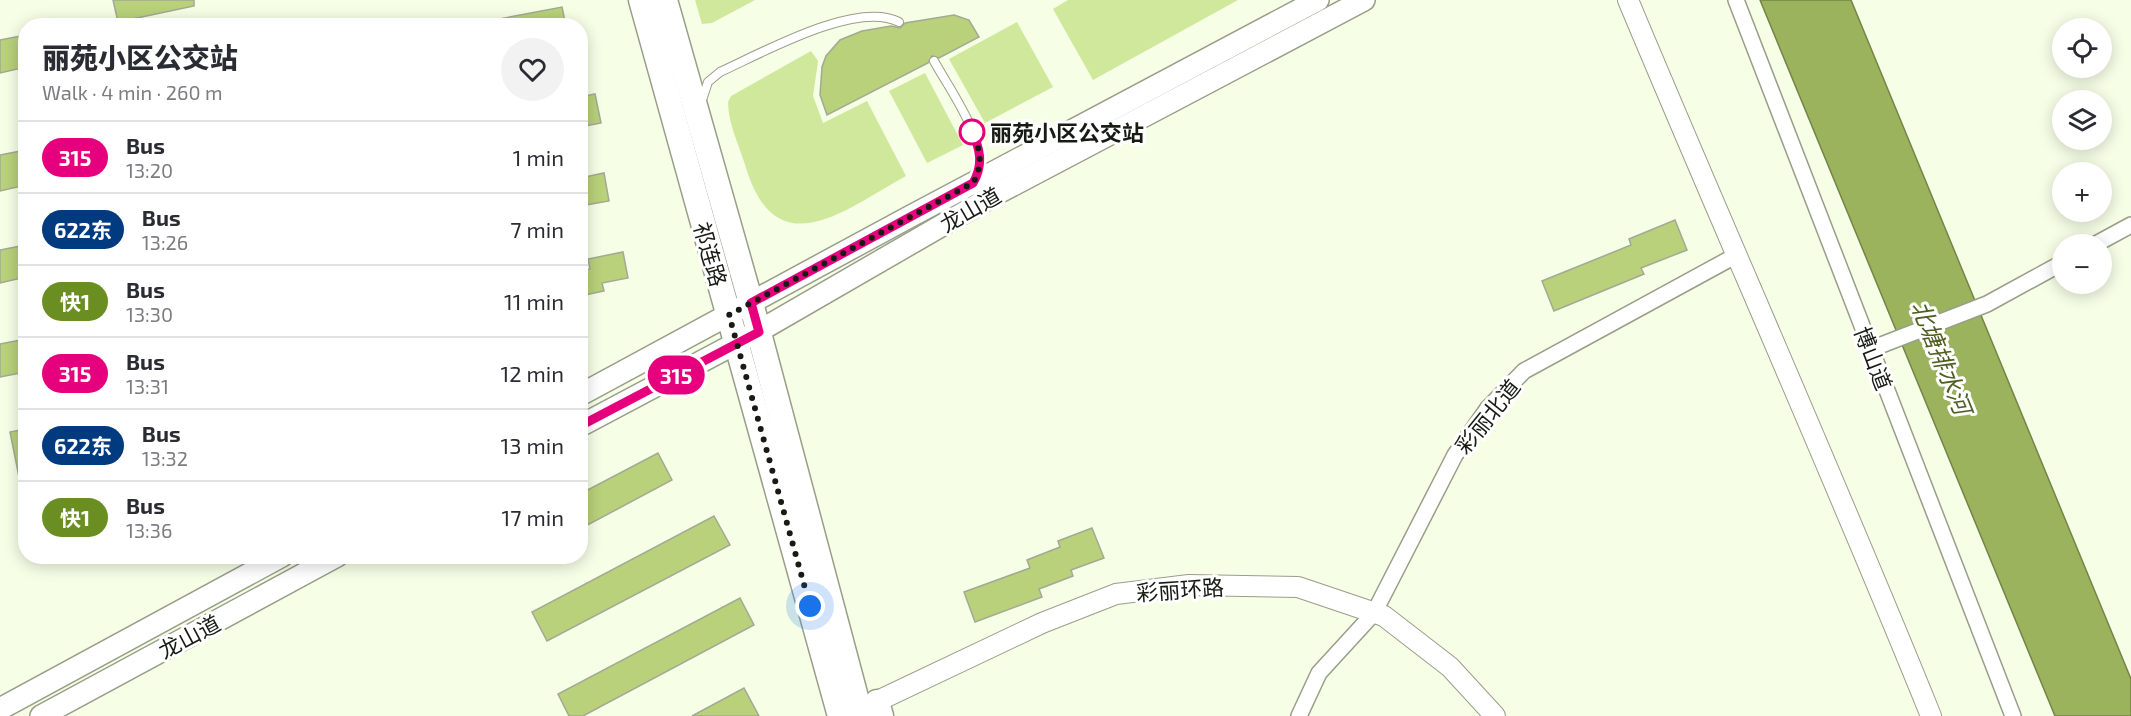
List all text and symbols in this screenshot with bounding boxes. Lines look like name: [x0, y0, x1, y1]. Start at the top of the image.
map controls: [2052, 18, 2112, 294]
button: locate: [2052, 18, 2112, 78]
button: heart: [501, 38, 564, 101]
text: 丽苑小区公交站: [42, 40, 238, 74]
text: Walk · 4 min · 260 m: [42, 80, 222, 104]
button: layers: [2052, 90, 2112, 150]
marker: 丽苑小区公交站: [959, 119, 985, 145]
place label: 丽苑小区公交站: [990, 119, 1144, 145]
text: Bus: [126, 132, 165, 158]
text: 1 min: [513, 144, 564, 170]
text: 315: [59, 145, 91, 170]
text: 13:20: [126, 158, 173, 182]
button: +: [2052, 162, 2112, 222]
street label: 龙山道: [935, 181, 1005, 237]
text: Bus: [142, 204, 181, 230]
text: 7 min: [510, 216, 564, 242]
text: 622东: [54, 217, 112, 242]
street label: 祁连路: [689, 219, 733, 289]
text: 13:26: [142, 230, 188, 254]
button: −: [2052, 234, 2112, 294]
text: Bus: [126, 276, 165, 302]
text: 11 min: [504, 288, 564, 314]
text: 快1: [60, 289, 90, 314]
water label: 北塘排水河: [1906, 296, 1979, 422]
text: 13:30: [126, 302, 173, 326]
street label: 博山道: [1850, 323, 1898, 393]
text: Bus: [126, 348, 165, 374]
line badge: 315: [642, 356, 710, 394]
text: 12 min: [500, 360, 564, 386]
text: 315: [59, 361, 91, 386]
text: 315: [660, 363, 692, 388]
text: 13:31: [126, 374, 169, 398]
street label: 彩丽北道: [1449, 374, 1525, 458]
text: Bus: [142, 420, 181, 446]
text: 13 min: [501, 432, 564, 458]
text: 622东: [54, 433, 112, 458]
text: 13:32: [142, 446, 188, 470]
text: Bus: [126, 492, 165, 518]
text: 17 min: [502, 504, 564, 530]
text: 快1: [60, 505, 90, 530]
text: 13:36: [126, 518, 172, 542]
street label: 彩丽环路: [1135, 573, 1225, 605]
your location: [795, 591, 825, 621]
street label: 龙山道: [154, 609, 224, 663]

